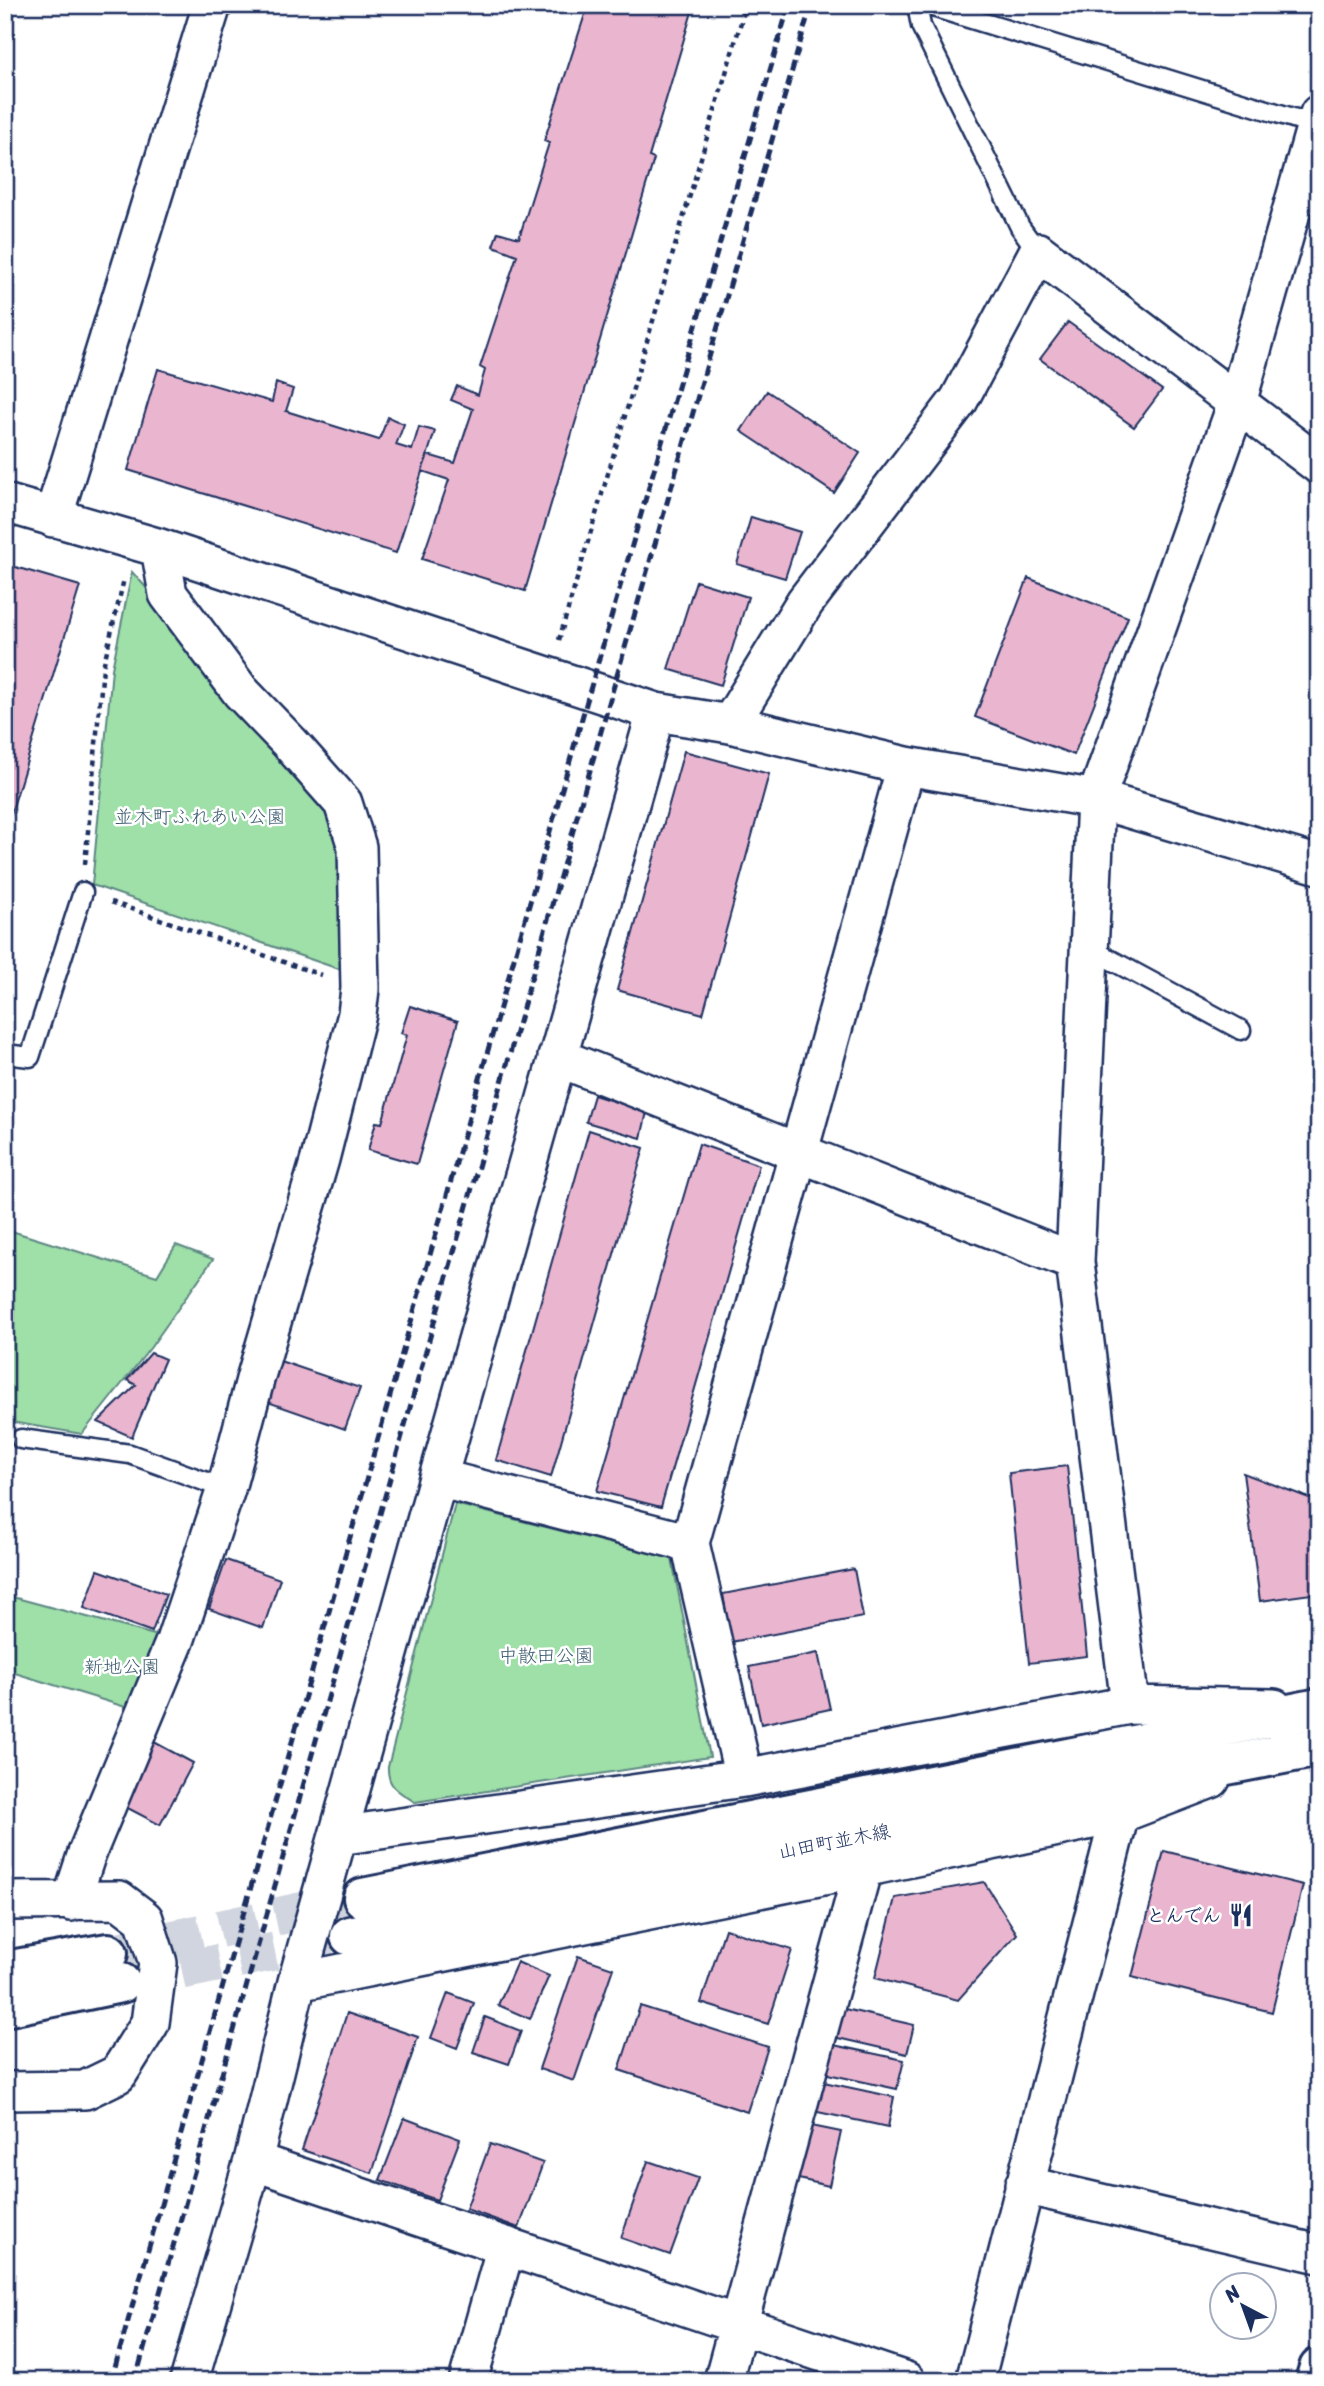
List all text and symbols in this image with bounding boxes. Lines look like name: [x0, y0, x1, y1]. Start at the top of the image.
park label: 並木町ふれあい公園: [114, 800, 286, 833]
park label: 中散田公園: [498, 1639, 594, 1672]
park label: 新地公園: [84, 1650, 160, 1683]
street label: 山田町並木線: [775, 1814, 893, 1869]
place label: とんでん: [1146, 1899, 1221, 1932]
restaurant icon: とんでん: [1227, 1901, 1255, 1929]
north arrow: [1208, 2270, 1278, 2340]
text: N: [1216, 2276, 1249, 2311]

